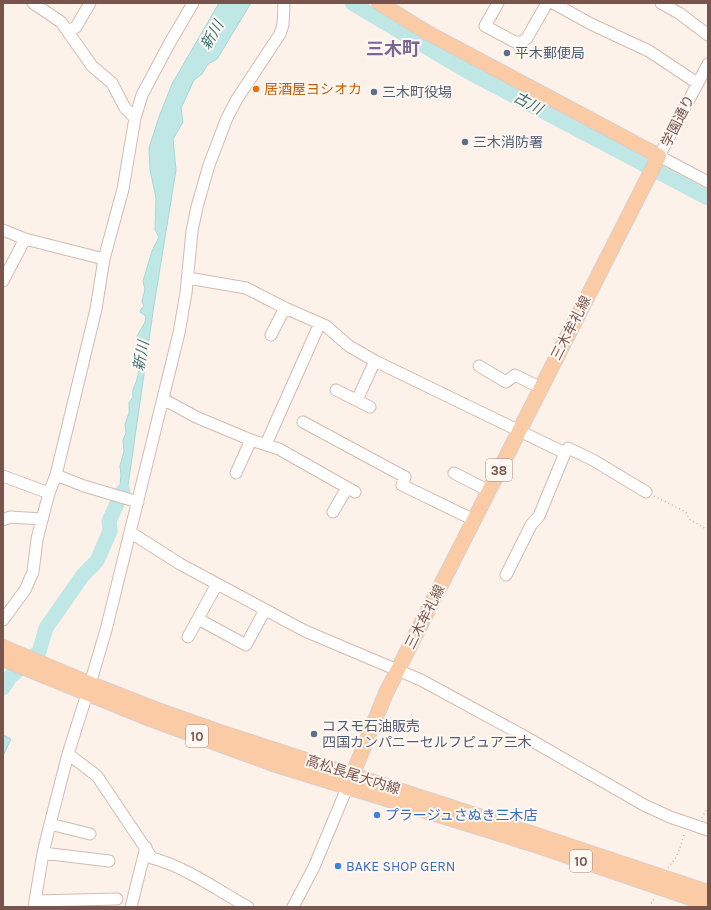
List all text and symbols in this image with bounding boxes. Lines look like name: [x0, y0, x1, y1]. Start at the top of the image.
water label: 新川: [197, 16, 228, 52]
district label: 三木町: [366, 38, 420, 60]
place label: 平木郵便局: [515, 45, 585, 62]
marker: 平木郵便局: [502, 48, 512, 58]
place label: 居酒屋ヨシオカ: [264, 81, 362, 98]
marker: 居酒屋ヨシオカ: [251, 84, 261, 94]
place label: 三木町役場: [382, 84, 452, 101]
marker: 三木町役場: [369, 87, 379, 97]
water label: 古川: [511, 88, 547, 119]
street label: 学園通り: [658, 92, 698, 150]
place label: 三木消防署: [473, 134, 543, 151]
marker: 三木消防署: [460, 137, 470, 147]
street label: 三木牟礼線: [548, 293, 594, 363]
water label: 新川: [130, 338, 153, 372]
road number: 38: [486, 459, 512, 481]
street label: 三木牟礼線: [402, 582, 448, 652]
place label: コスモ石油販売 四国カンパニーセルフピュア三木: [322, 718, 532, 751]
road number: 10: [186, 725, 208, 747]
marker: コスモ石油販売 四国カンパニーセルフピュア三木: [309, 729, 319, 739]
street label: 高松長尾大内線: [304, 752, 402, 798]
place label: プラージュさぬき三木店: [385, 807, 537, 824]
marker: プラージュさぬき三木店: [372, 810, 382, 820]
road number: 10: [570, 850, 592, 872]
place label: BAKE SHOP GERN: [346, 858, 455, 875]
marker: BAKE SHOP GERN: [333, 861, 343, 871]

